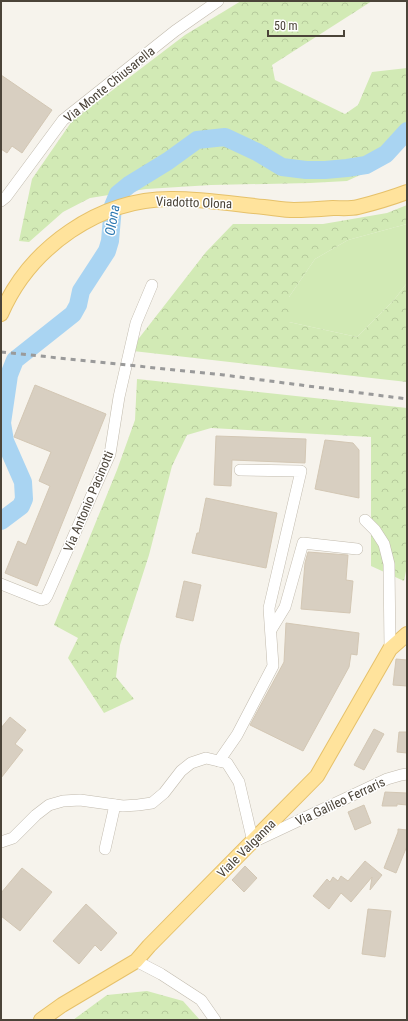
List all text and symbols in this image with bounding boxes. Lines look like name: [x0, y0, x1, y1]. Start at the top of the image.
scale bar: [268, 12, 344, 38]
text: 50 m: [274, 19, 298, 33]
street label: Via Monte Chiusarella: [61, 43, 158, 126]
street label: Viadotto Olona: [156, 194, 232, 211]
water label: Olona: [101, 203, 123, 237]
street label: Via Antonio Pacinotti: [60, 448, 116, 554]
street label: Via Galileo Ferraris: [293, 774, 387, 829]
street label: Viale Valganna: [214, 816, 279, 881]

